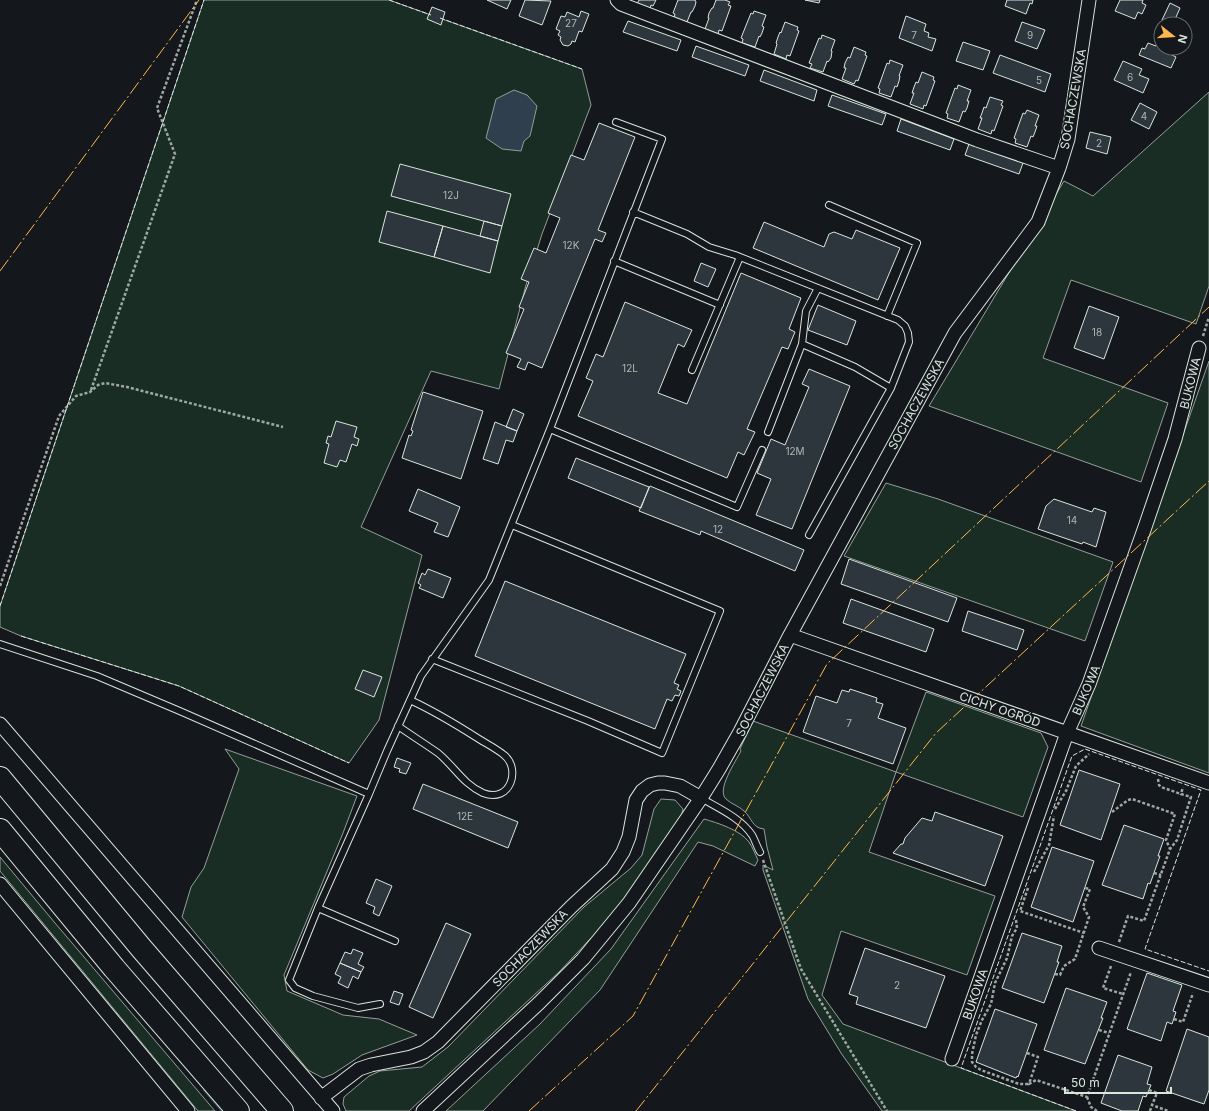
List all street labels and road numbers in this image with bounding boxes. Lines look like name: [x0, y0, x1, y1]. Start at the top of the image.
street label: SOCHACZEWSKA: [1057, 48, 1089, 150]
street label: BUKOWA: [1176, 355, 1204, 411]
street label: SOCHACZEWSKA: [885, 356, 947, 452]
street label: SOCHACZEWSKA: [732, 641, 792, 739]
street label: BUKOWA: [1069, 663, 1103, 717]
street label: CICHY OGRÓD: [957, 688, 1043, 730]
street label: SOCHACZEWSKA: [489, 906, 571, 990]
street label: BUKOWA: [959, 966, 991, 1022]

